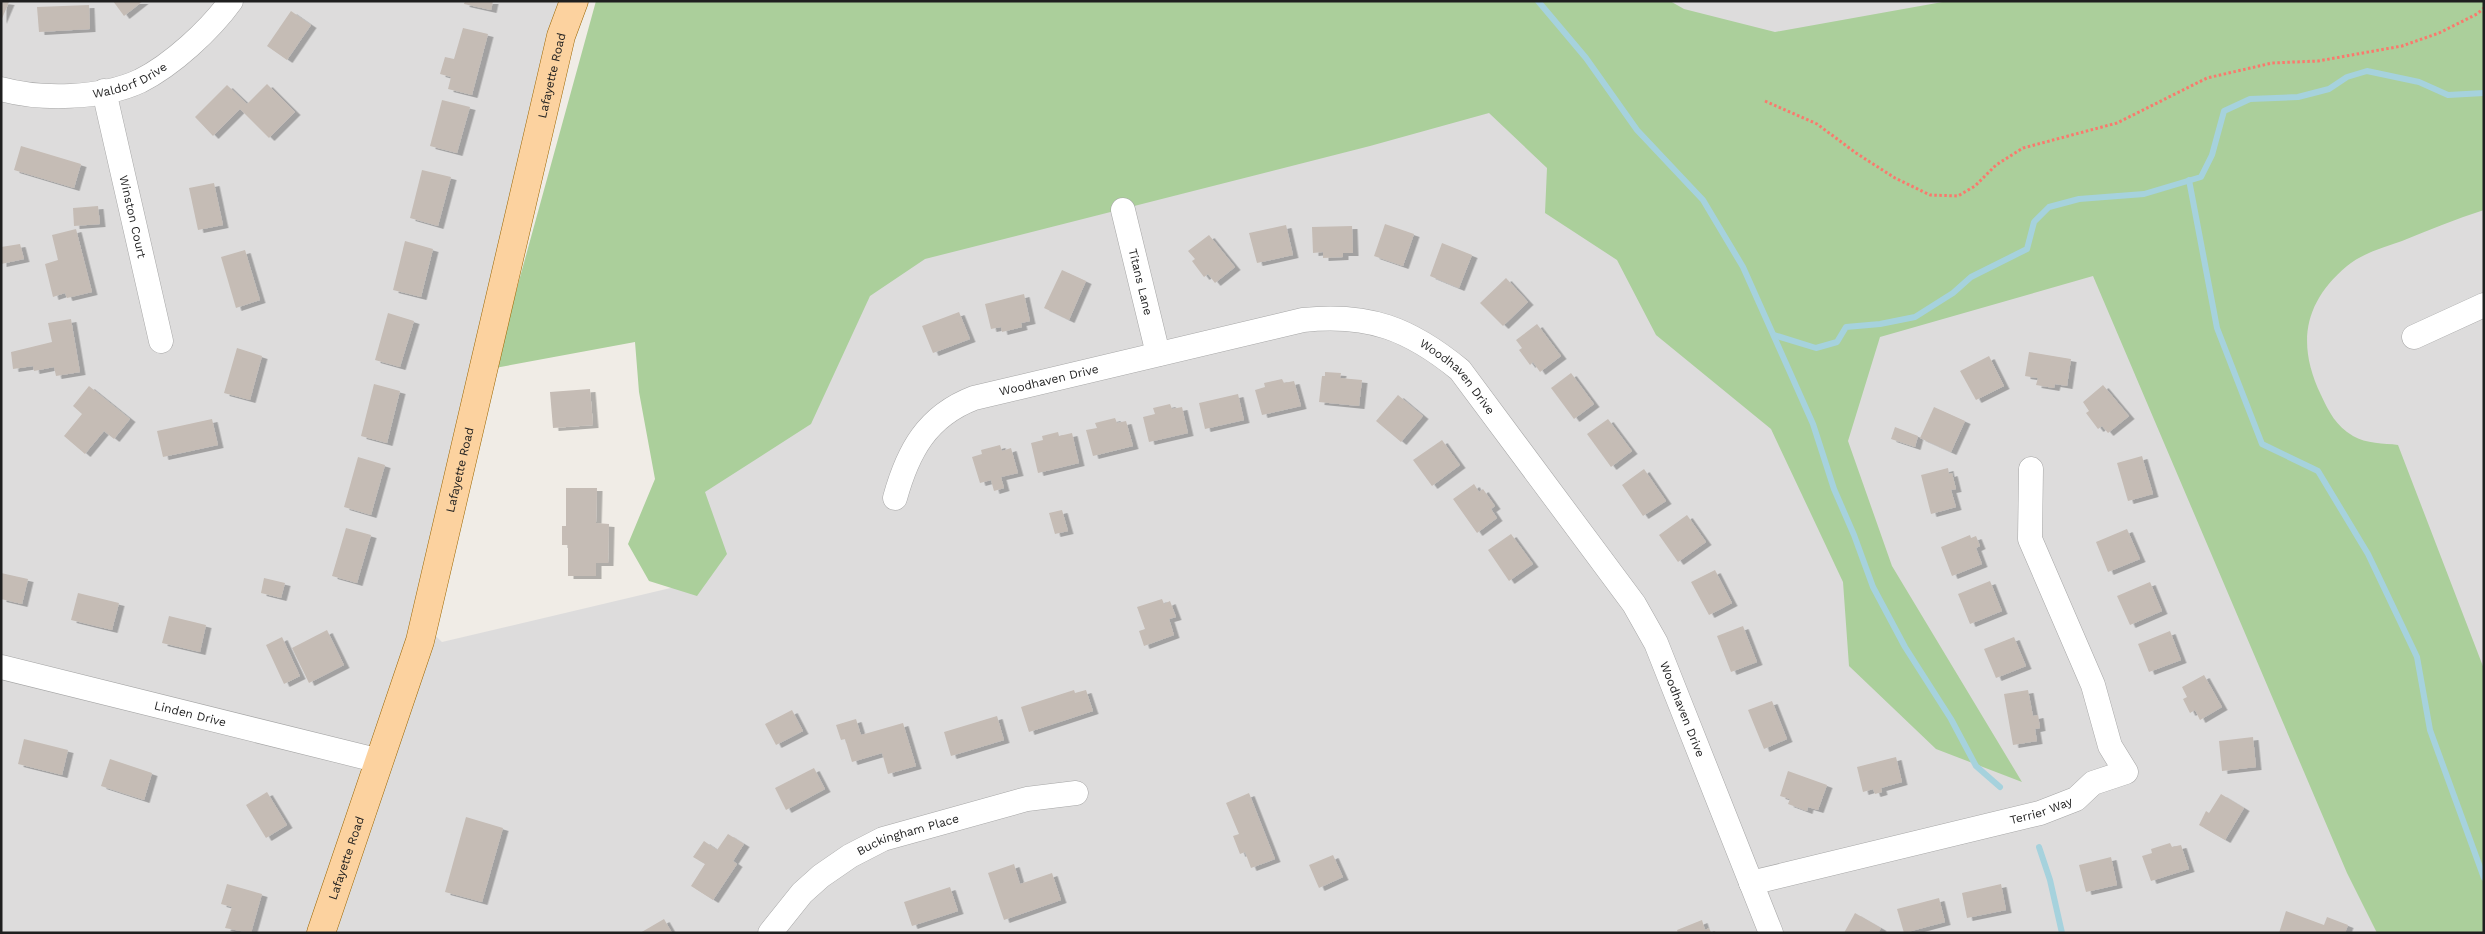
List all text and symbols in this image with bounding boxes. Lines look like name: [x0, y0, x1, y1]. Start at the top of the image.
street label: Lafayette Road: [535, 31, 569, 120]
street label: Waldorf Drive: [92, 59, 170, 101]
street label: Winston Court: [116, 174, 149, 260]
street label: Titans Lane: [1126, 247, 1155, 317]
street label: Woodhaven Drive: [1417, 336, 1498, 417]
street label: Woodhaven Drive: [998, 362, 1100, 399]
street label: Lafayette Road: [443, 426, 477, 514]
street label: Woodhaven Drive: [1657, 659, 1708, 759]
street label: Linden Drive: [153, 698, 228, 730]
street label: Terrier Way: [2008, 794, 2075, 827]
street label: Buckingham Place: [854, 811, 961, 858]
street label: Lafayette Road: [326, 815, 367, 902]

